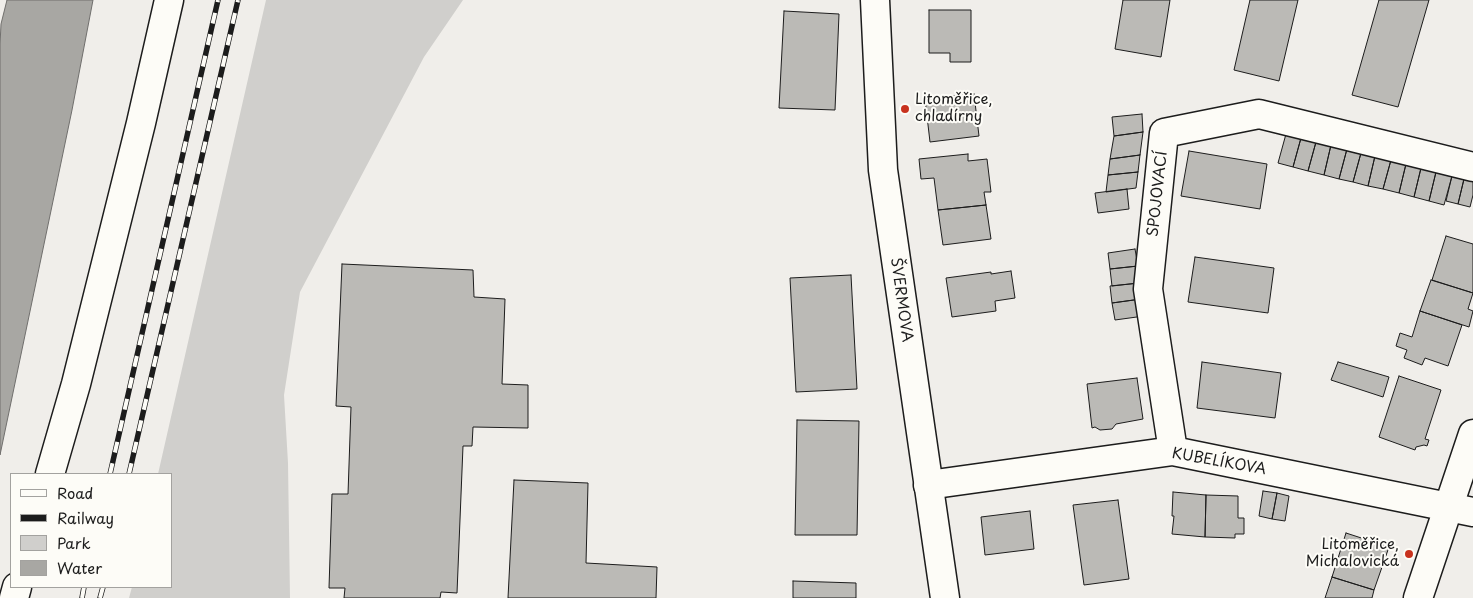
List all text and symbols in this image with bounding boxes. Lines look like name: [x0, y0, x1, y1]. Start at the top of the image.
place label: Litoměřice, chladírny: [915, 91, 992, 126]
marker: Litoměřice, chladírny: [899, 103, 911, 115]
street label: SPOJOVACÍ: [1145, 150, 1171, 238]
street label: ŠVERMOVA: [886, 257, 916, 343]
street label: KUBELÍKOVA: [1170, 445, 1268, 479]
legend: [10, 473, 172, 588]
text: Road: [57, 481, 93, 504]
text: Railway: [57, 506, 114, 529]
text: Park: [57, 531, 91, 554]
place label: Litoměřice, Michalovická: [1306, 536, 1399, 571]
marker: Litoměřice, Michalovická: [1403, 548, 1415, 560]
text: Water: [57, 556, 102, 579]

